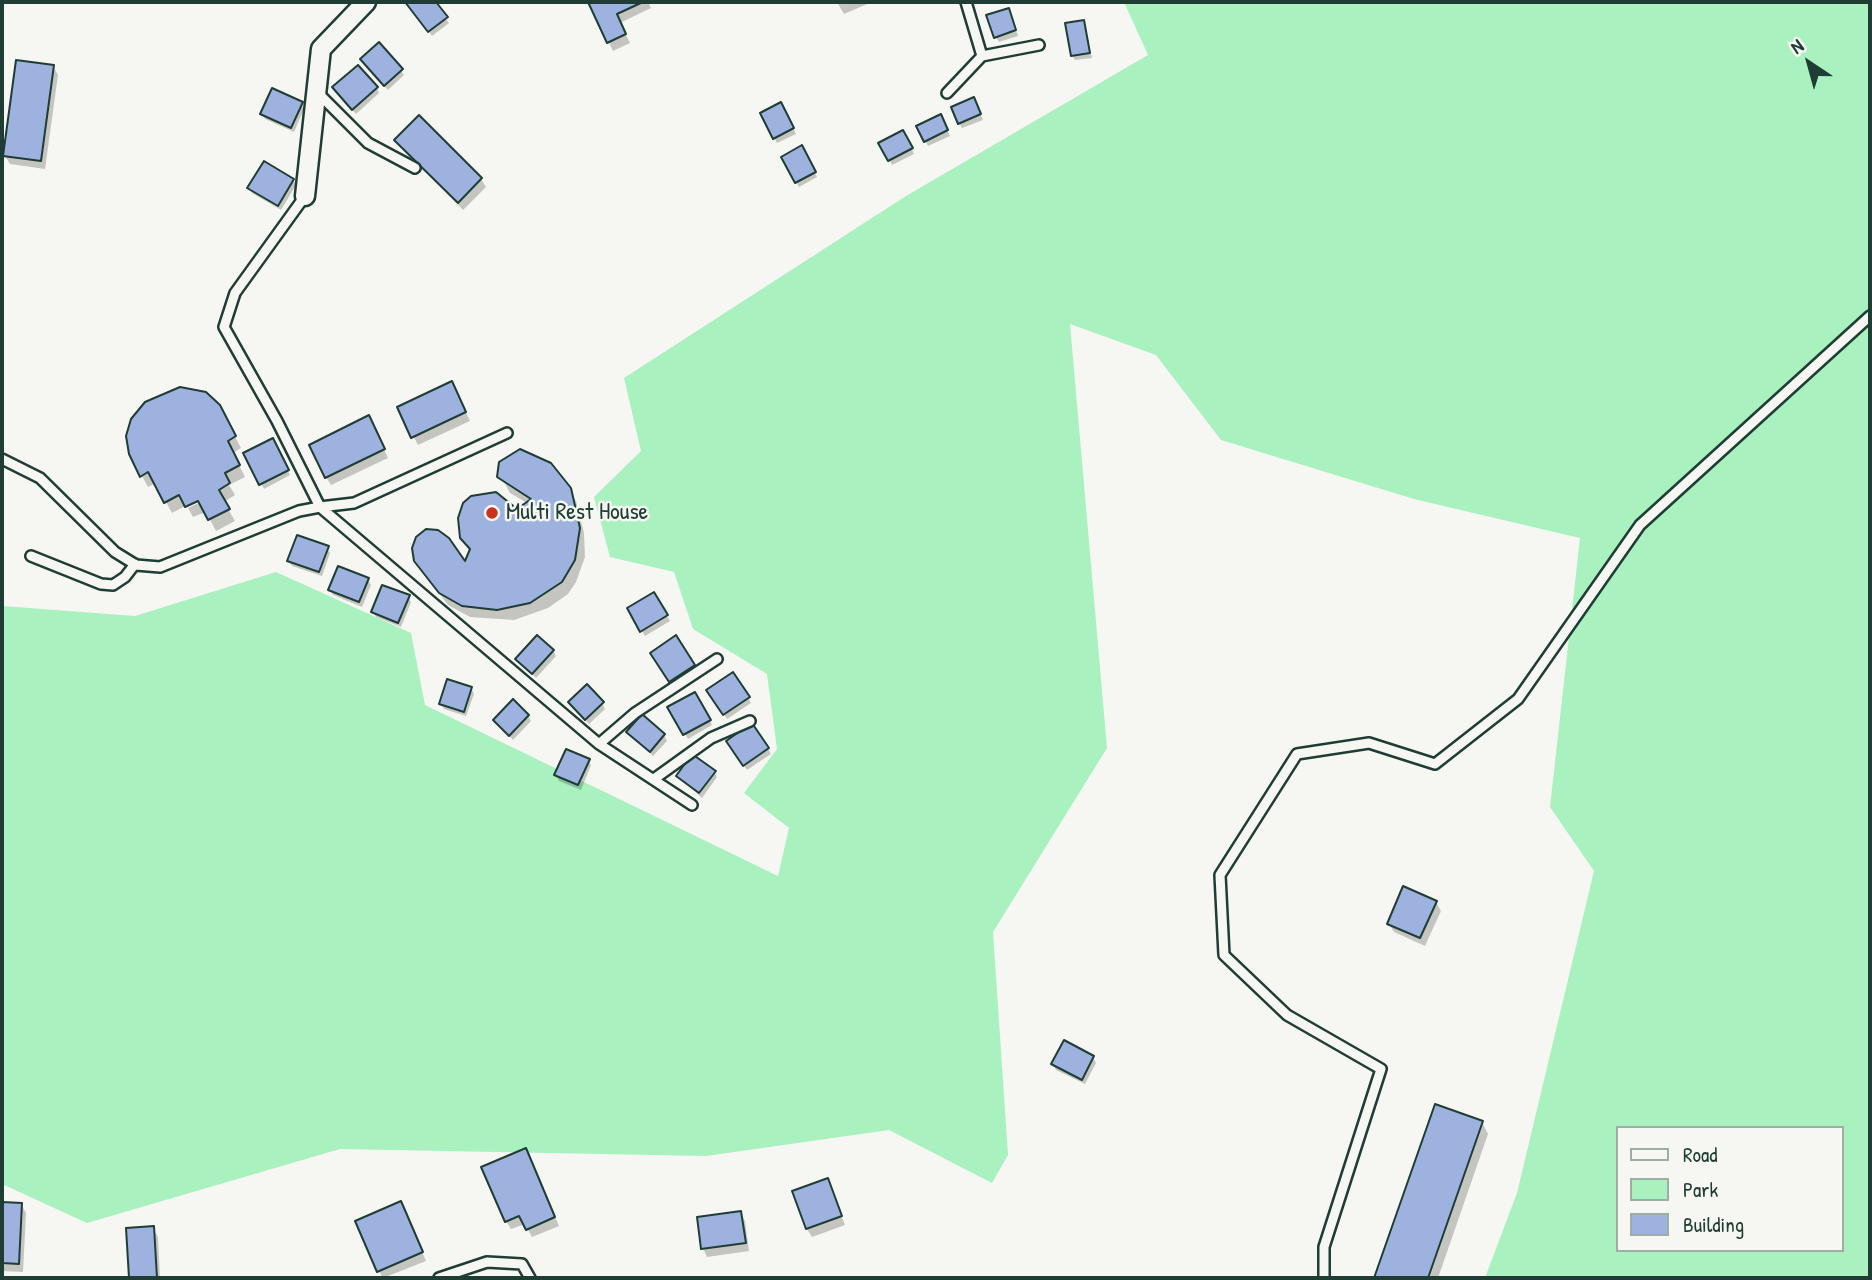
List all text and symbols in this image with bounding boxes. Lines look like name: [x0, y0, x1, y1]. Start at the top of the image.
north arrow: [1774, 28, 1844, 98]
text: N: [1785, 33, 1808, 60]
place label: Multi Rest House: [506, 499, 648, 527]
marker: Multi Rest House: [484, 505, 500, 521]
legend: [1616, 1126, 1844, 1252]
text: Road: [1683, 1140, 1717, 1169]
text: Park: [1683, 1175, 1718, 1204]
text: Building: [1683, 1210, 1744, 1239]

